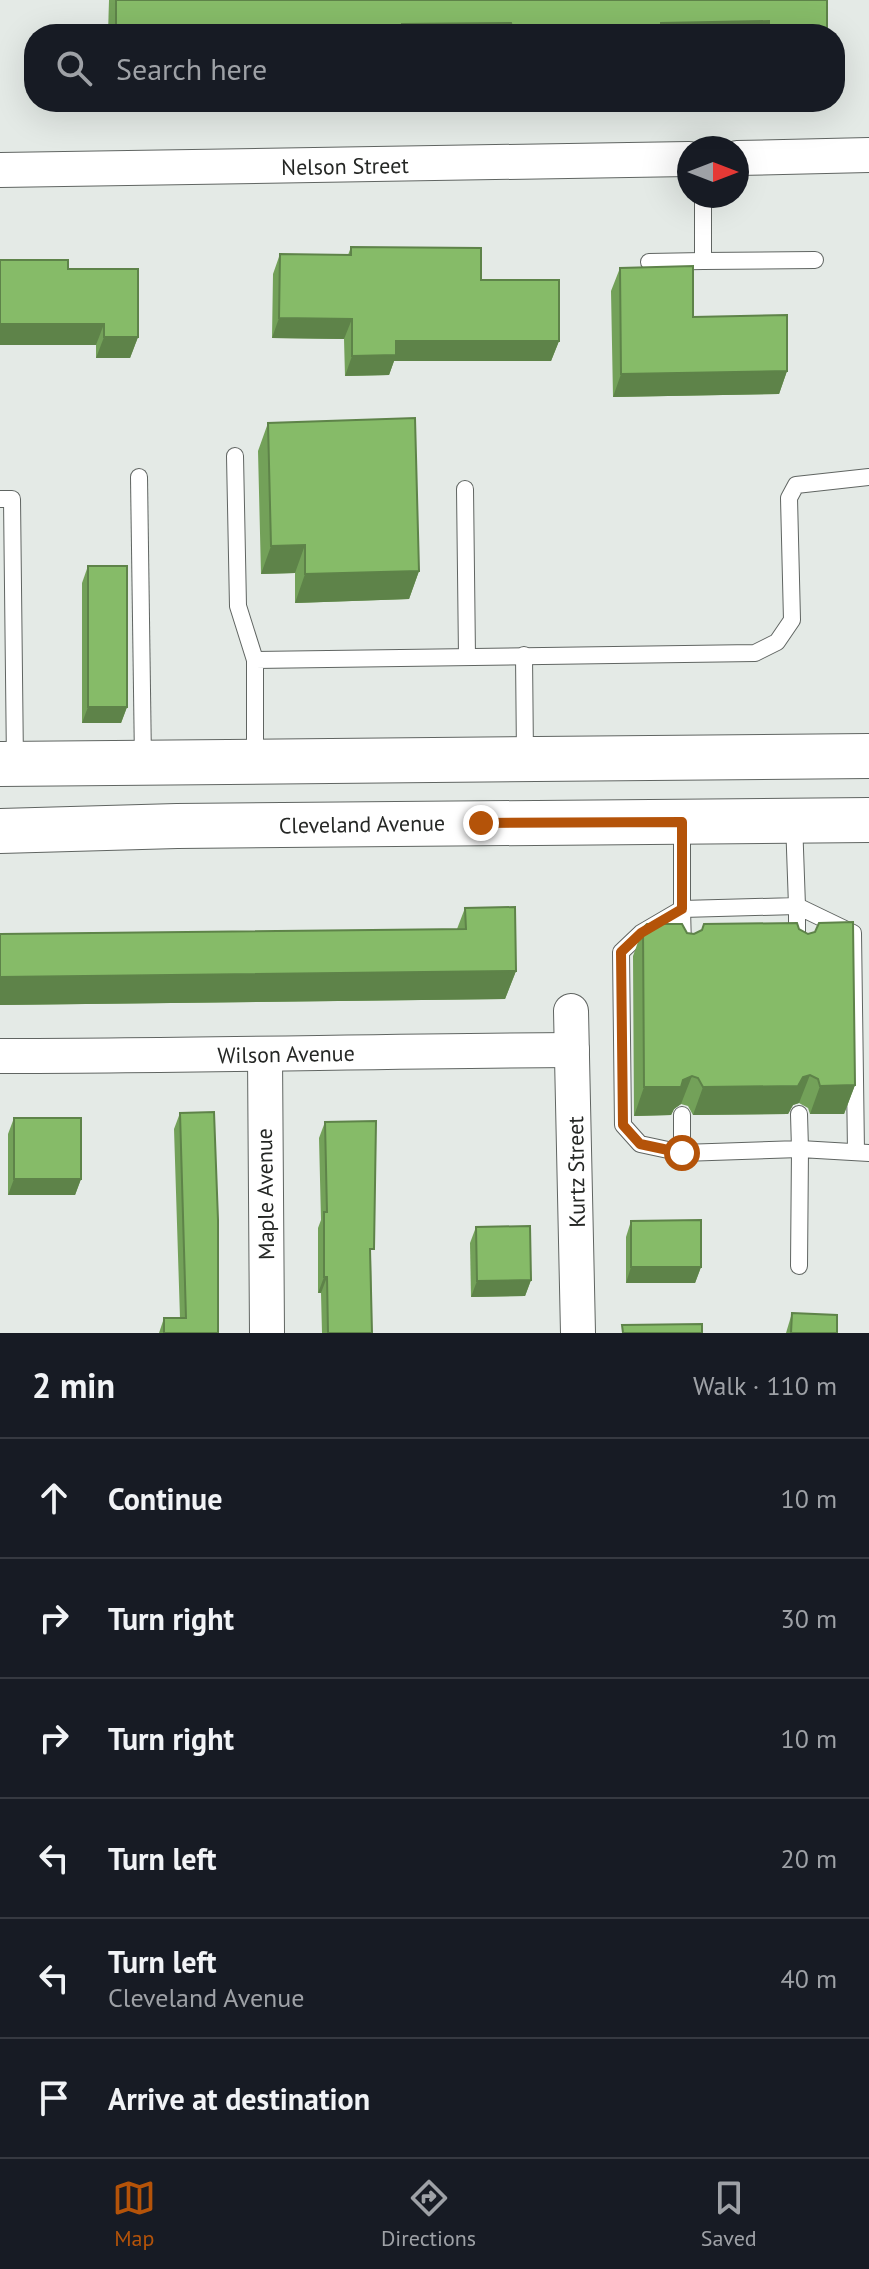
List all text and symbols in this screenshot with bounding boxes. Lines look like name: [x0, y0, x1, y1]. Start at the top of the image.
search box: [24, 24, 845, 112]
icon: search: [52, 46, 96, 90]
text: Search here: [116, 49, 267, 88]
north arrow: [677, 136, 749, 208]
street label: Nelson Street: [281, 151, 410, 181]
route end: [463, 805, 499, 841]
street label: Cleveland Avenue: [279, 809, 445, 839]
street label: Wilson Avenue: [217, 1039, 355, 1069]
street label: Kurtz Street: [561, 1115, 591, 1228]
street label: Maple Avenue: [250, 1128, 280, 1260]
route start: [664, 1135, 700, 1171]
text: 2 min: [32, 1363, 115, 1407]
text: Walk · 110 m: [693, 1369, 837, 1402]
icon: ahead: [32, 1476, 76, 1520]
text: Continue: [108, 1479, 222, 1518]
text: 10 m: [781, 1482, 837, 1515]
icon: right: [32, 1596, 76, 1640]
text: Turn right: [108, 1599, 234, 1638]
text: 30 m: [781, 1602, 837, 1635]
icon: right: [32, 1716, 76, 1760]
text: Turn right: [108, 1719, 234, 1758]
text: 10 m: [781, 1722, 837, 1755]
icon: left: [32, 1836, 76, 1880]
text: Turn left: [108, 1839, 216, 1878]
text: 20 m: [781, 1842, 837, 1875]
text: Turn left: [108, 1942, 216, 1981]
icon: left: [32, 1956, 76, 2000]
text: 40 m: [781, 1962, 837, 1995]
text: Cleveland Avenue: [108, 1981, 305, 2014]
icon: arrive: [32, 2076, 76, 2120]
text: Arrive at destination: [108, 2079, 370, 2118]
tab: Map: [112, 2176, 156, 2252]
tab: Directions: [381, 2176, 476, 2252]
tab: Saved: [701, 2176, 757, 2252]

